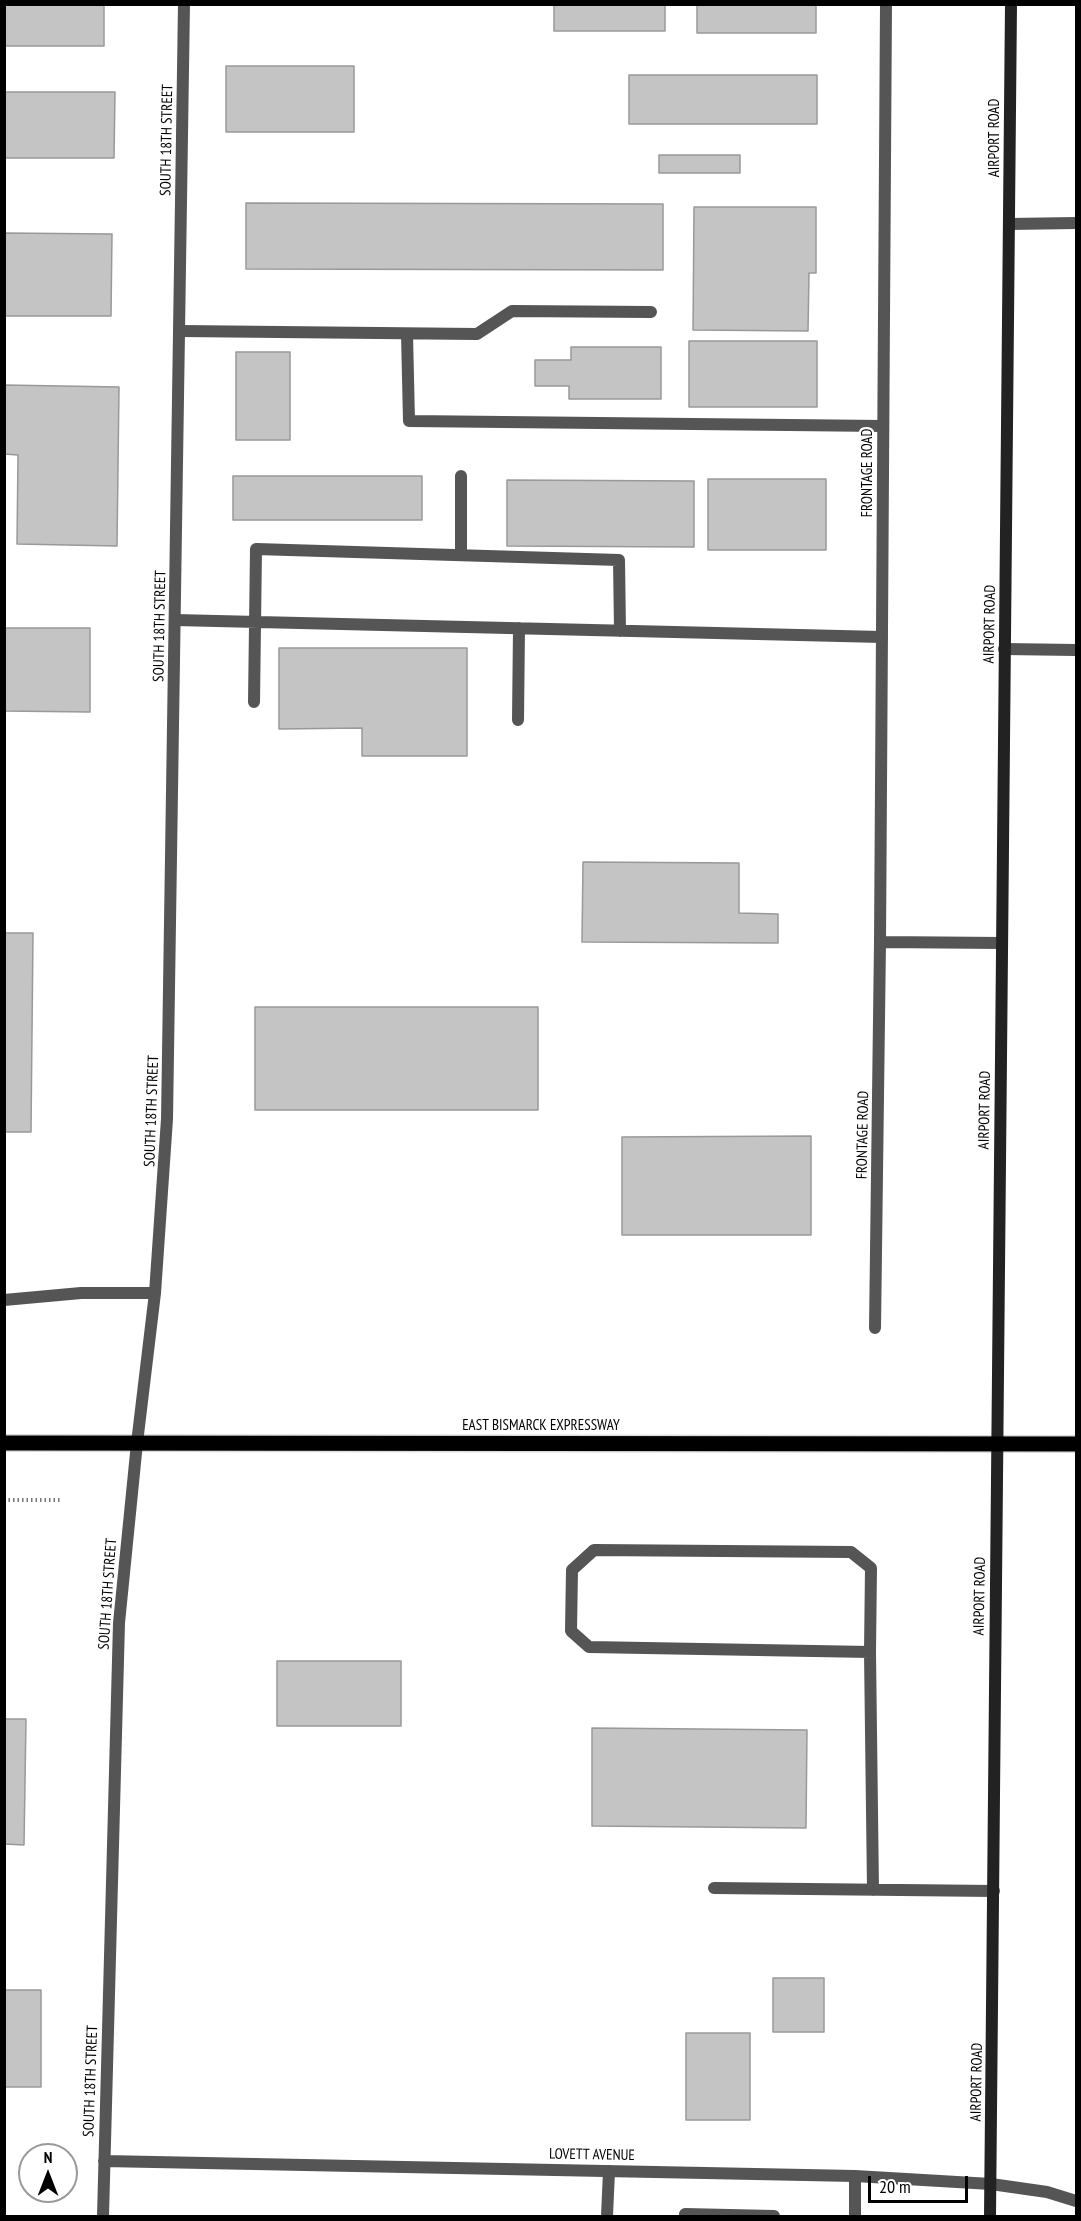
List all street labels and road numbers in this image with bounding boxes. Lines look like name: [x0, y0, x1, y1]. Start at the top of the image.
street label: SOUTH 18TH STREET: [157, 84, 177, 196]
street label: AIRPORT ROAD: [986, 99, 1004, 177]
street label: FRONTAGE ROAD: [859, 429, 877, 517]
street label: SOUTH 18TH STREET: [150, 570, 170, 682]
street label: AIRPORT ROAD: [980, 585, 1000, 663]
street label: SOUTH 18TH STREET: [141, 1055, 163, 1167]
street label: AIRPORT ROAD: [975, 1071, 995, 1149]
street label: FRONTAGE ROAD: [853, 1091, 873, 1179]
street label: EAST BISMARCK EXPRESSWAY: [462, 1417, 620, 1435]
street label: SOUTH 18TH STREET: [95, 1538, 121, 1650]
street label: AIRPORT ROAD: [970, 1557, 990, 1635]
street label: SOUTH 18TH STREET: [80, 2025, 102, 2137]
street label: AIRPORT ROAD: [967, 2043, 987, 2121]
street label: LOVETT AVENUE: [549, 2145, 635, 2165]

